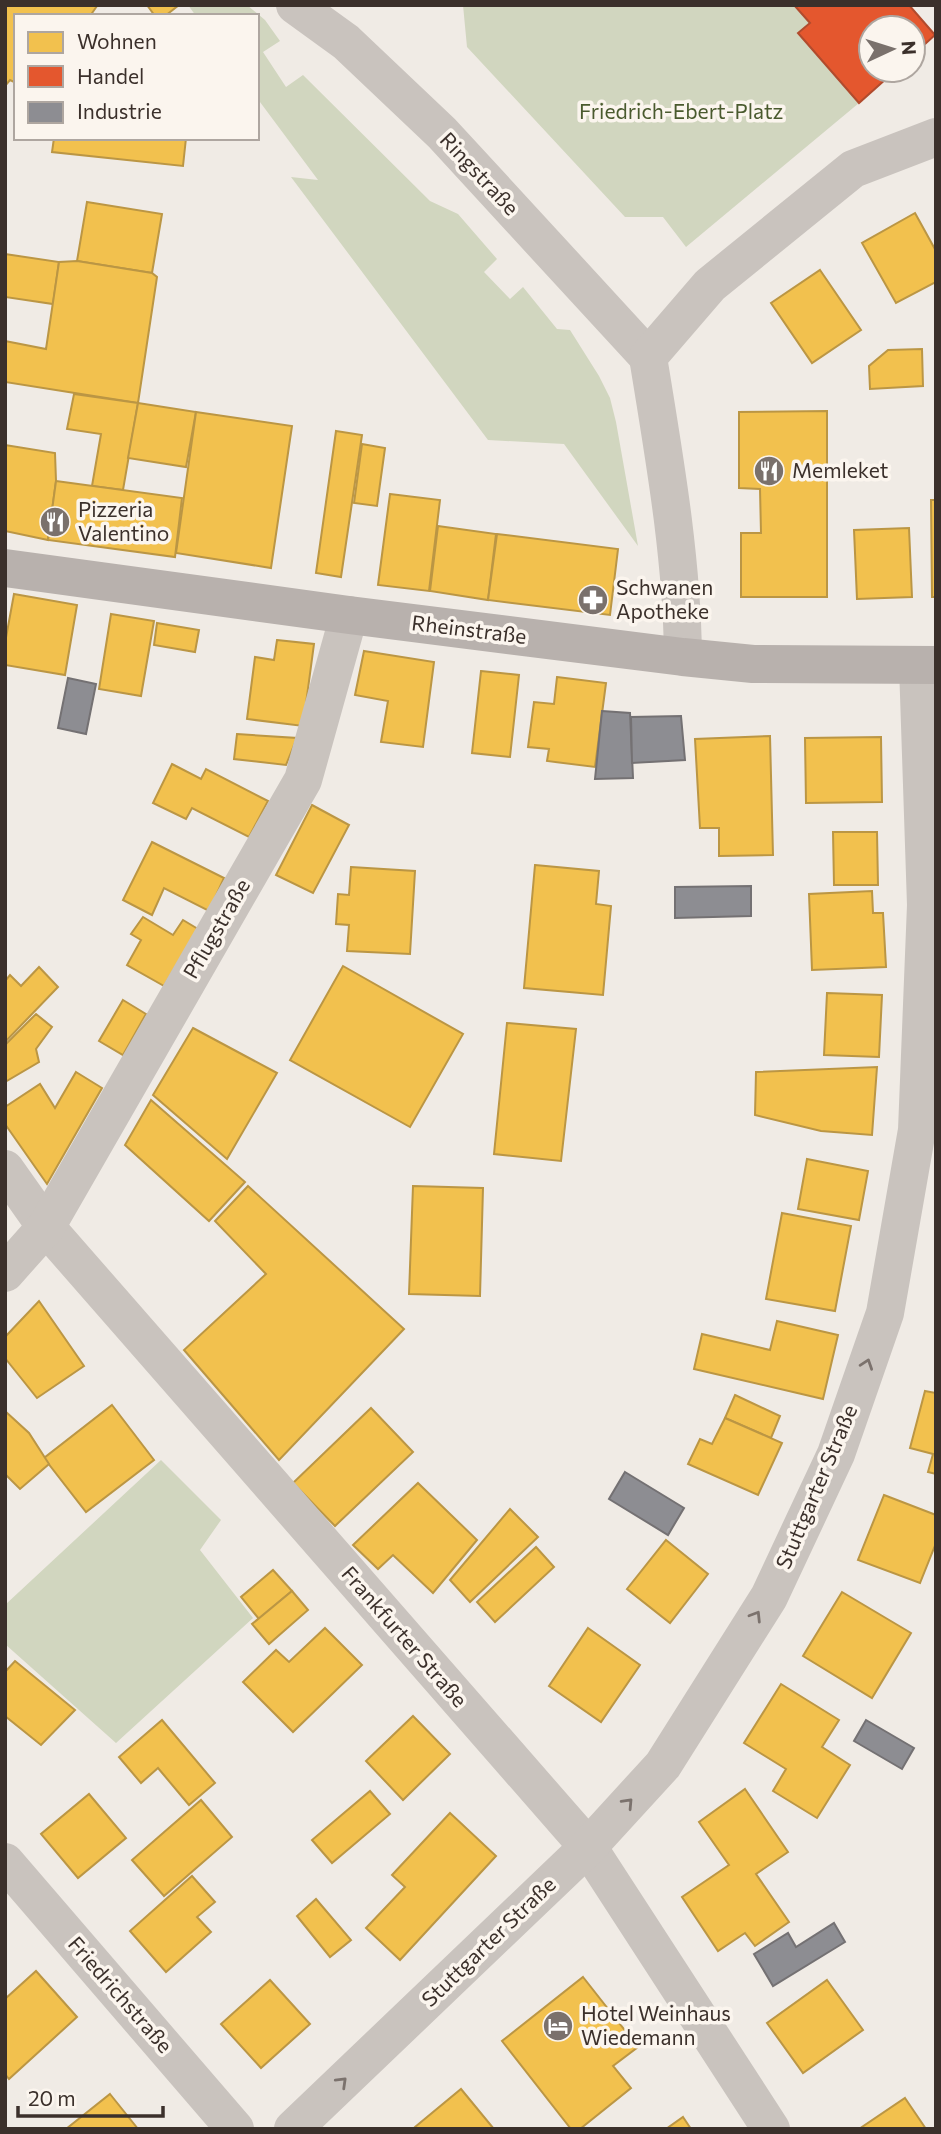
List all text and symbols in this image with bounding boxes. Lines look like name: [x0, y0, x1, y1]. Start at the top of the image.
legend: [14, 14, 259, 140]
north arrow: [857, 14, 927, 84]
text: Wohnen: [77, 28, 157, 53]
text: N: [897, 40, 921, 56]
text: Handel: [77, 63, 144, 88]
text: Industrie: [77, 98, 162, 123]
park label: Friedrich-Ebert-Platz: [579, 98, 783, 123]
street label: Ringstraße: [436, 126, 525, 220]
restaurant icon: Memleket: [752, 454, 786, 488]
place label: Memleket: [792, 457, 888, 482]
place label: Pizzeria Valentino: [78, 496, 169, 545]
restaurant icon: Pizzeria Valentino: [38, 505, 72, 539]
place label: Schwanen Apotheke: [616, 574, 713, 623]
pharmacy icon: Schwanen Apotheke: [576, 583, 610, 617]
street label: Rheinstraße: [410, 609, 528, 648]
street label: Pflugstraße: [177, 874, 254, 983]
one-way arrow: [859, 1358, 873, 1370]
street label: Stuttgarter Straße: [770, 1401, 861, 1572]
street label: Frankfurter Straße: [337, 1561, 473, 1712]
one-way arrow: [748, 1611, 761, 1624]
one-way arrow: [619, 1798, 632, 1811]
street label: Stuttgarter Straße: [416, 1871, 560, 2011]
street label: Friedrichstraße: [64, 1931, 178, 2057]
place label: Hotel Weinhaus Wiedemann: [581, 2000, 731, 2049]
hotel icon: Hotel Weinhaus Wiedemann: [541, 2009, 575, 2043]
scale bar: [18, 2074, 163, 2118]
one-way arrow: [334, 2077, 347, 2090]
text: 20 m: [28, 2085, 76, 2110]

